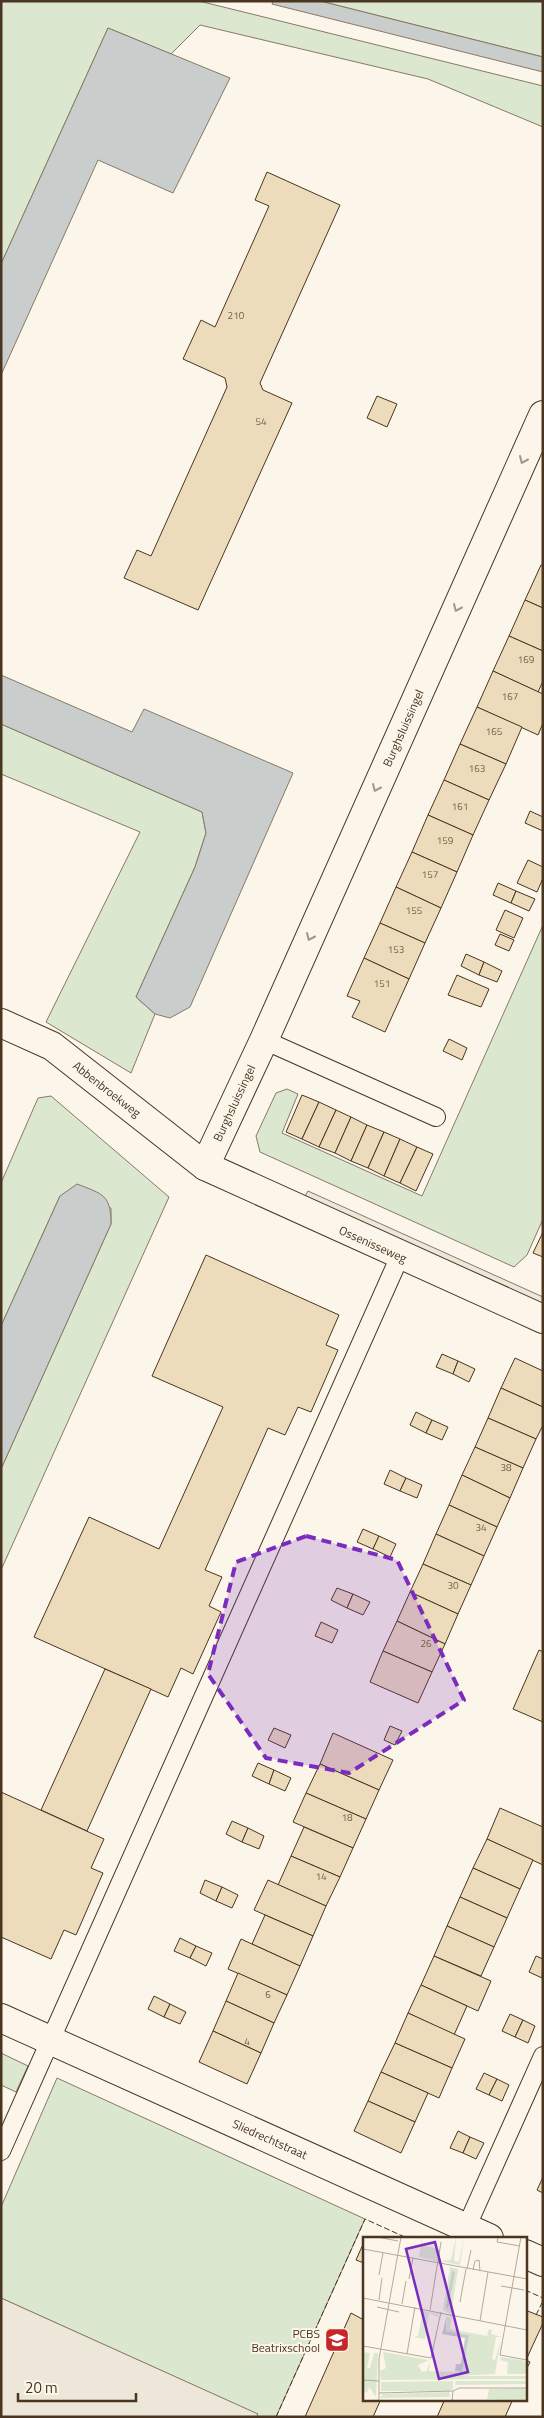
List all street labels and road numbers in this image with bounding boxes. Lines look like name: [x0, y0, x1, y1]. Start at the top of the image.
street label: Burghsluissingel: [377, 686, 429, 770]
street label: Abbenbroekweg: [69, 1056, 145, 1122]
street label: Burghsluissingel: [208, 1061, 260, 1145]
street label: Ossenisseweg: [336, 1221, 410, 1267]
street label: Sliedrechtstraat: [229, 2114, 311, 2164]

